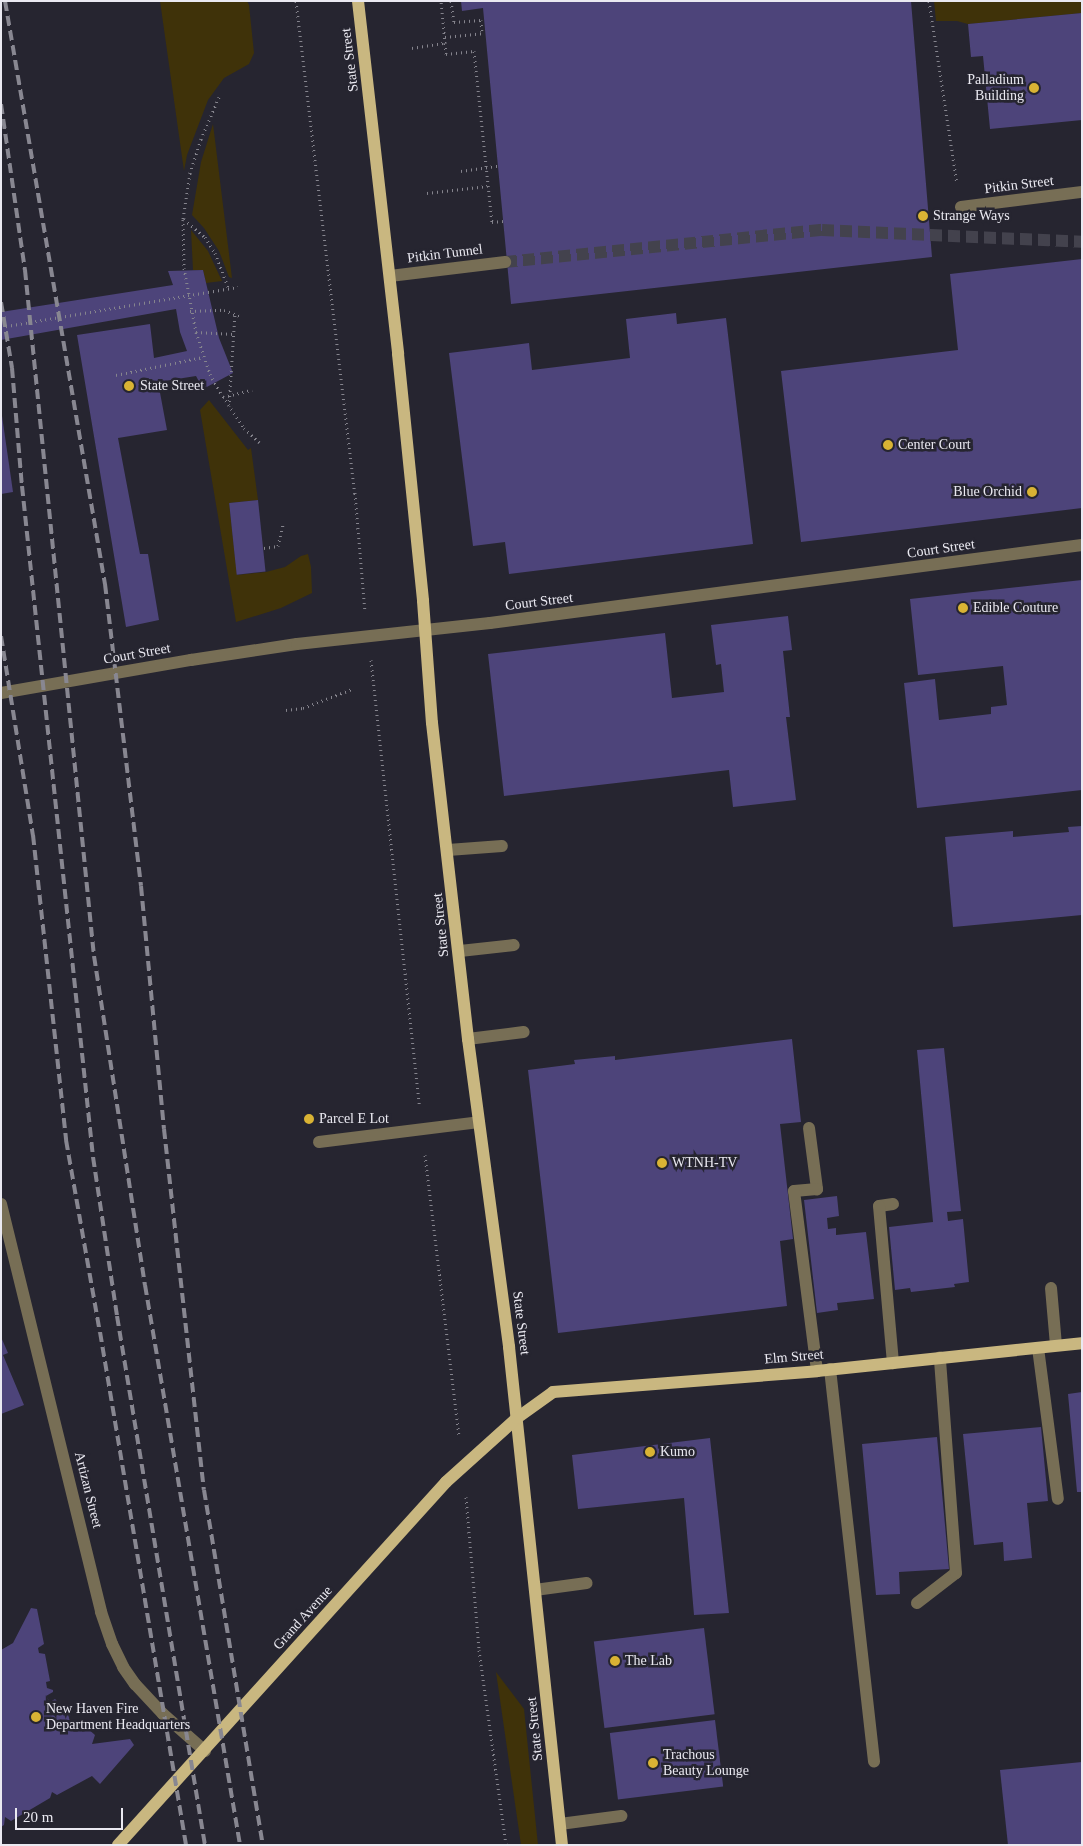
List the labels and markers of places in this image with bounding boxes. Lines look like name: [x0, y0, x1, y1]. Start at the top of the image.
place label: Palladium Building: [967, 72, 1024, 104]
marker: Palladium Building: [1028, 82, 1040, 94]
place label: Strange Ways: [933, 208, 1010, 224]
marker: Strange Ways: [917, 210, 929, 222]
place label: State Street: [140, 378, 204, 394]
marker: State Street: [122, 379, 136, 393]
place label: Center Court: [898, 437, 971, 453]
marker: Center Court: [882, 439, 894, 451]
place label: Blue Orchid: [953, 484, 1022, 500]
marker: Blue Orchid: [1026, 486, 1038, 498]
place label: Edible Couture: [973, 600, 1058, 616]
marker: Edible Couture: [957, 602, 969, 614]
place label: Parcel E Lot: [319, 1111, 389, 1127]
marker: Parcel E Lot: [303, 1113, 315, 1125]
place label: WTNH-TV: [672, 1155, 737, 1171]
marker: WTNH-TV: [656, 1157, 668, 1169]
place label: Kumo: [660, 1444, 695, 1460]
marker: Kumo: [644, 1446, 656, 1458]
place label: The Lab: [625, 1653, 672, 1669]
marker: The Lab: [609, 1655, 621, 1667]
place label: New Haven Fire Department Headquarters: [46, 1701, 190, 1734]
marker: New Haven Fire Department Headquarters: [30, 1711, 42, 1723]
place label: Trachous Beauty Lounge: [663, 1747, 749, 1780]
marker: Trachous Beauty Lounge: [647, 1757, 659, 1769]

